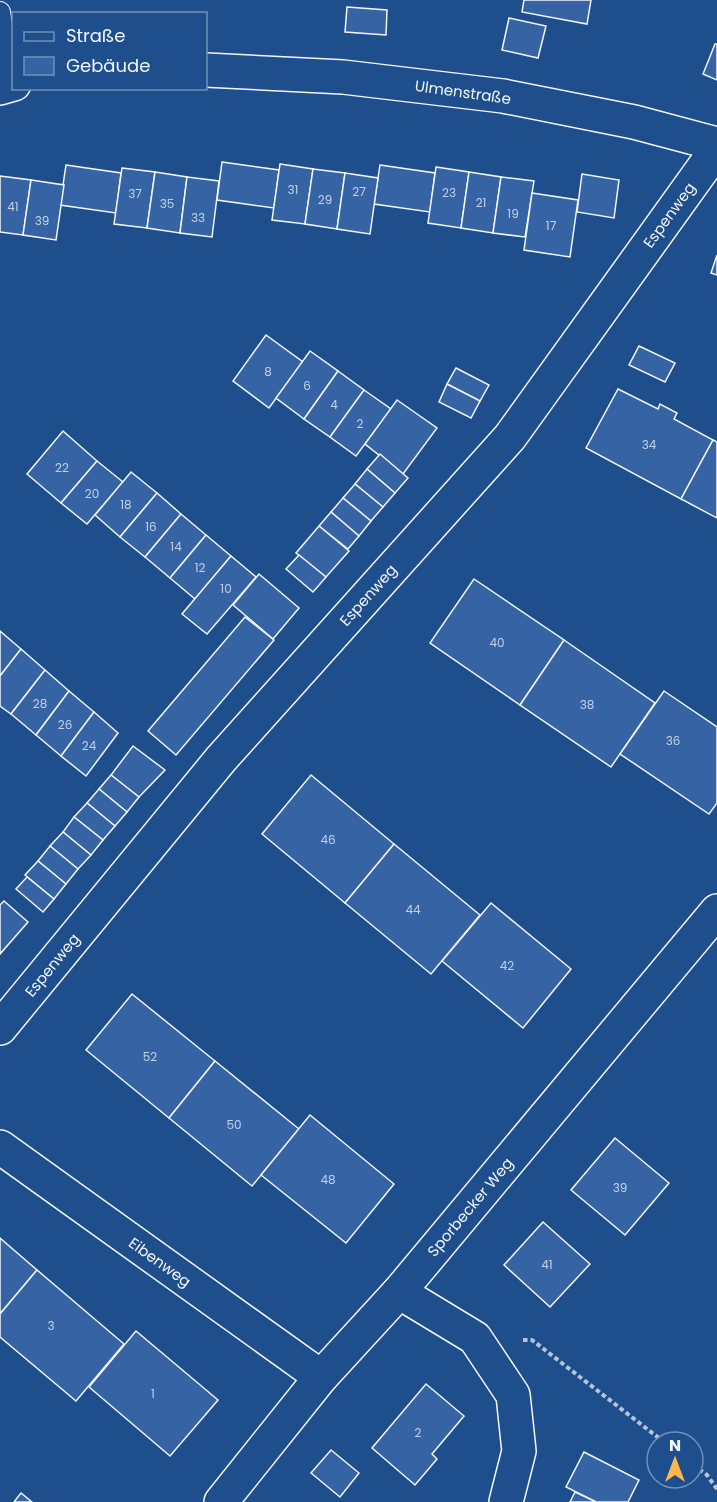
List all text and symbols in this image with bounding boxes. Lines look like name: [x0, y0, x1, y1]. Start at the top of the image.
legend: [12, 12, 207, 90]
text: Straße: [66, 23, 125, 48]
text: Gebäude: [66, 53, 150, 78]
street label: Ulmenstraße: [414, 75, 512, 109]
street label: Espenweg: [638, 178, 700, 252]
house number: 31: [288, 181, 298, 198]
house number: 27: [352, 183, 366, 200]
house number: 23: [442, 184, 456, 201]
house number: 37: [128, 185, 142, 202]
house number: 29: [318, 191, 332, 208]
house number: 21: [476, 194, 486, 211]
house number: 35: [160, 195, 174, 212]
house number: 41: [7, 198, 19, 215]
house number: 19: [507, 205, 519, 222]
house number: 33: [191, 209, 205, 226]
house number: 39: [35, 212, 49, 229]
house number: 17: [546, 217, 557, 234]
house number: 8: [264, 363, 272, 380]
house number: 6: [303, 377, 311, 394]
house number: 4: [330, 396, 338, 413]
house number: 2: [357, 415, 364, 432]
house number: 34: [642, 436, 657, 453]
house number: 22: [55, 459, 69, 476]
house number: 20: [85, 485, 99, 502]
house number: 18: [120, 496, 132, 513]
house number: 16: [145, 518, 157, 535]
house number: 14: [170, 538, 182, 555]
house number: 12: [195, 559, 205, 576]
street label: Espenweg: [335, 560, 401, 630]
house number: 10: [220, 580, 232, 597]
house number: 40: [489, 634, 505, 651]
house number: 28: [33, 695, 47, 712]
house number: 38: [580, 696, 594, 713]
house number: 26: [58, 716, 72, 733]
house number: 36: [666, 732, 680, 749]
house number: 24: [82, 737, 97, 754]
house number: 46: [320, 831, 336, 848]
house number: 44: [405, 901, 421, 918]
street label: Espenweg: [20, 929, 84, 1001]
house number: 42: [500, 957, 514, 974]
house number: 52: [143, 1048, 157, 1065]
house number: 50: [226, 1116, 242, 1133]
street label: Sporbecker Weg: [422, 1153, 518, 1261]
house number: 48: [320, 1171, 336, 1188]
house number: 39: [613, 1179, 627, 1196]
street label: Eibenweg: [125, 1232, 195, 1292]
house number: 41: [541, 1256, 553, 1273]
house number: 3: [47, 1317, 55, 1334]
house number: 1: [151, 1385, 155, 1402]
house number: 2: [415, 1424, 422, 1441]
north arrow: [645, 1430, 705, 1490]
text: N: [669, 1434, 681, 1457]

